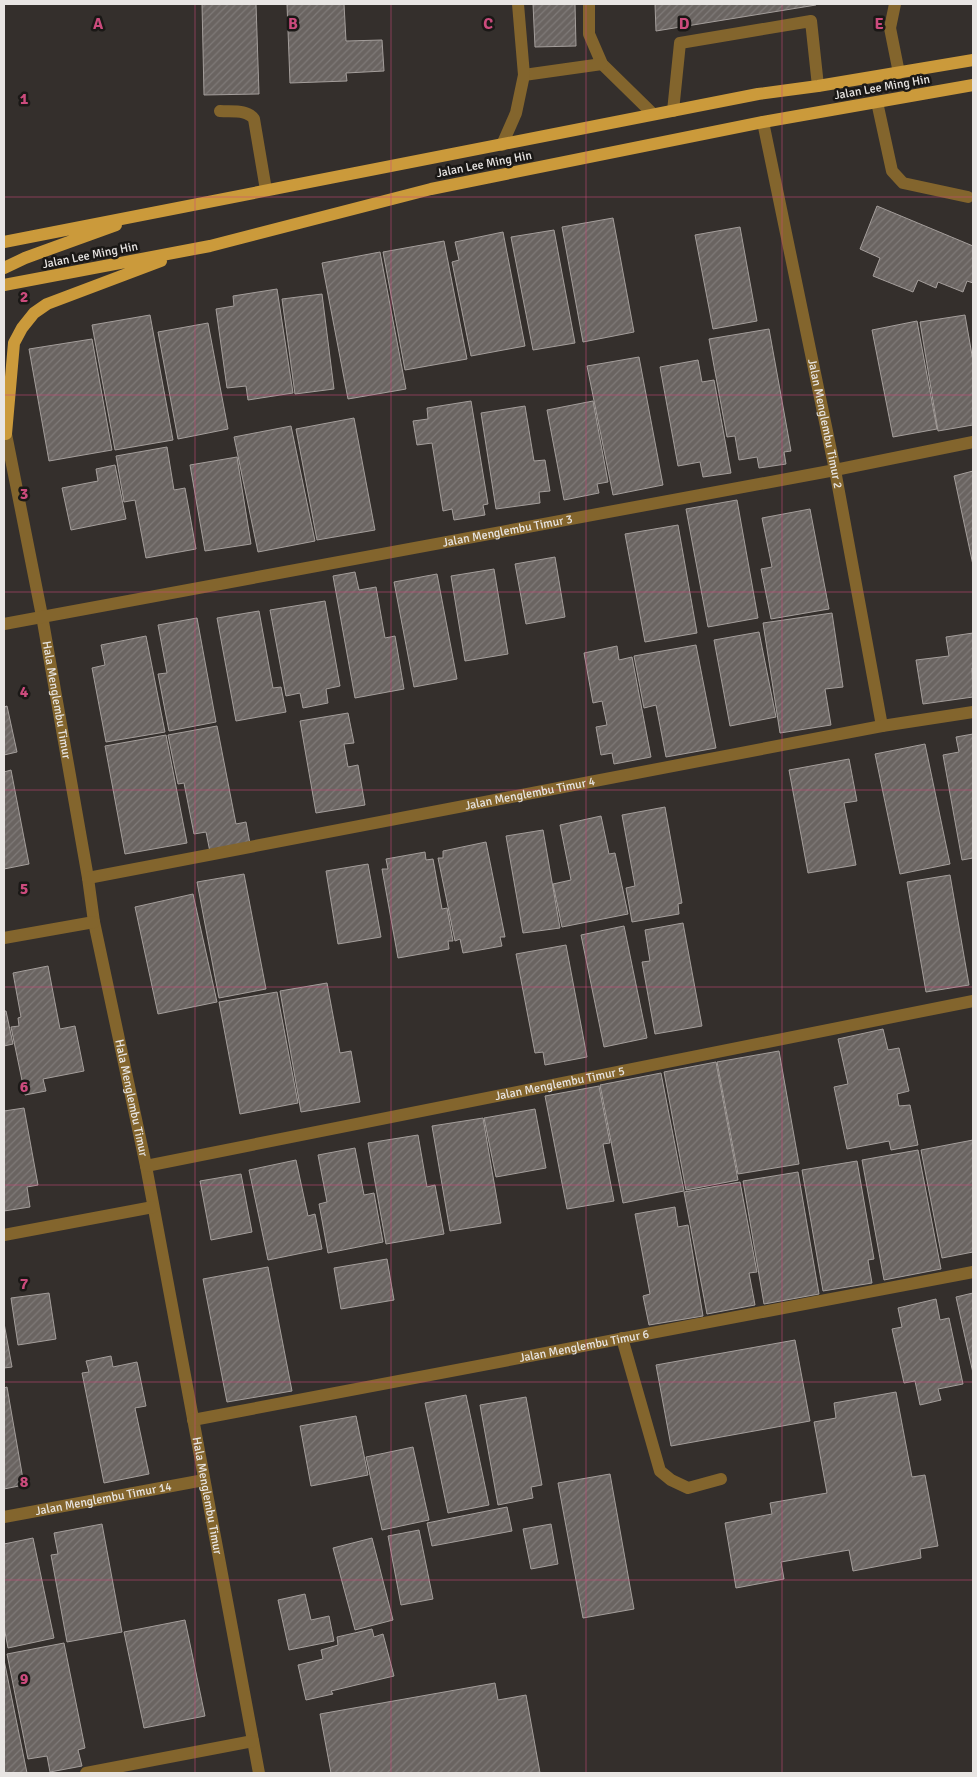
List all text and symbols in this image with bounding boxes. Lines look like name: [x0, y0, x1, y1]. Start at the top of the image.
text: A: [93, 14, 104, 34]
text: B: [288, 14, 298, 34]
text: C: [483, 14, 493, 34]
text: D: [679, 14, 690, 34]
text: E: [874, 14, 884, 34]
street label: Jalan Lee Ming Hin: [833, 72, 931, 103]
text: 1: [20, 89, 29, 109]
street label: Jalan Lee Ming Hin: [435, 148, 533, 181]
street label: Jalan Lee Ming Hin: [41, 239, 139, 272]
text: 2: [20, 287, 28, 307]
street label: Jalan Menglembu Timur 2: [804, 358, 845, 490]
text: 3: [20, 484, 28, 504]
street label: Jalan Menglembu Timur 3: [441, 512, 574, 551]
street label: Hala Menglembu Timur: [39, 640, 74, 761]
text: 4: [20, 682, 29, 702]
street label: Jalan Menglembu Timur 4: [464, 774, 597, 814]
text: 5: [20, 879, 28, 899]
street label: Hala Menglembu Timur: [111, 1038, 151, 1159]
street label: Jalan Menglembu Timur 5: [494, 1064, 626, 1104]
text: 6: [20, 1077, 29, 1097]
text: 7: [20, 1274, 29, 1294]
street label: Jalan Menglembu Timur 6: [518, 1327, 650, 1366]
street label: Hala Menglembu Timur: [189, 1436, 225, 1556]
text: 8: [20, 1472, 29, 1492]
street label: Jalan Menglembu Timur 14: [34, 1479, 173, 1519]
text: 9: [20, 1669, 29, 1689]

